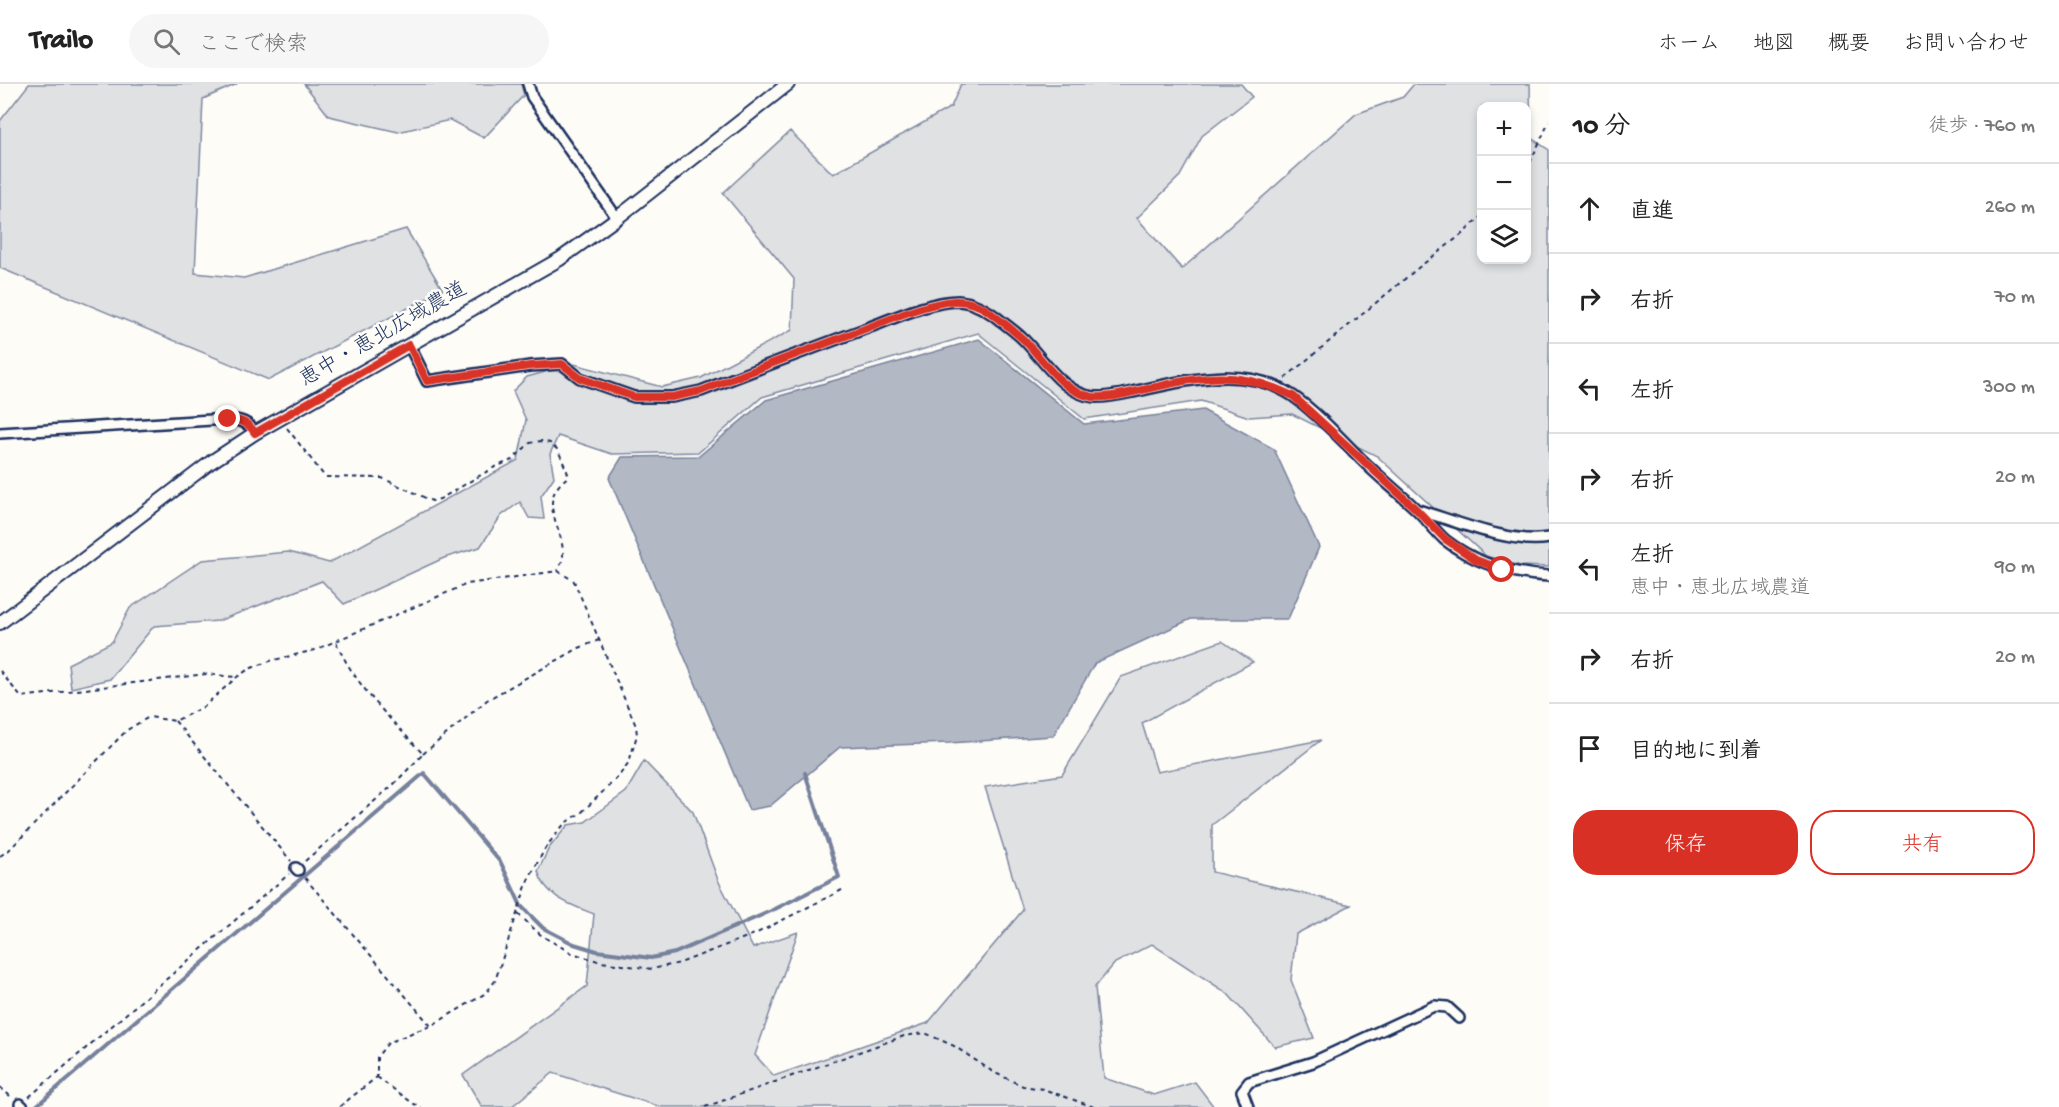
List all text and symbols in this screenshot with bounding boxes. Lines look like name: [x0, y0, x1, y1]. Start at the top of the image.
search box: [129, 14, 549, 68]
text: Trailo: [30, 25, 93, 58]
icon: search: [150, 25, 183, 58]
text: ここで検索: [198, 33, 308, 59]
text: ホーム: [1658, 33, 1720, 58]
text: 地図: [1753, 33, 1795, 58]
text: 概要: [1828, 33, 1870, 58]
text: お問い合わせ: [1903, 33, 2029, 58]
map controls: [1477, 102, 1531, 264]
button: +: [1477, 102, 1531, 156]
text: 10 分: [1573, 113, 1630, 144]
text: 徒歩 · 760 m: [1928, 116, 2035, 139]
button: −: [1477, 156, 1531, 210]
icon: ahead: [1573, 192, 1606, 225]
text: 260 m: [1985, 197, 2035, 220]
text: 直進: [1630, 200, 1674, 226]
button: layers: [1477, 210, 1531, 264]
street label: 恵中・恵北広域農道: [295, 276, 472, 394]
icon: right: [1573, 282, 1606, 315]
text: 70 m: [1994, 287, 2035, 310]
text: 右折: [1630, 290, 1674, 316]
icon: left: [1573, 372, 1606, 405]
text: 300 m: [1983, 377, 2035, 400]
text: 左折: [1630, 380, 1674, 406]
route end: [214, 405, 240, 431]
icon: right: [1573, 462, 1606, 495]
text: 20 m: [1995, 467, 2035, 490]
text: 右折: [1630, 470, 1674, 496]
text: 左折: [1630, 544, 1674, 570]
icon: left: [1573, 552, 1606, 585]
route start: [1488, 556, 1514, 582]
text: 90 m: [1995, 557, 2035, 580]
text: 恵中・恵北広域農道: [1630, 578, 1810, 601]
icon: right: [1573, 642, 1606, 675]
text: 20 m: [1995, 647, 2035, 670]
text: 右折: [1630, 650, 1674, 676]
icon: arrive: [1573, 732, 1606, 765]
text: 目的地に到着: [1630, 740, 1762, 766]
button: 保存: [1573, 810, 1798, 875]
button: 共有: [1810, 810, 2035, 875]

